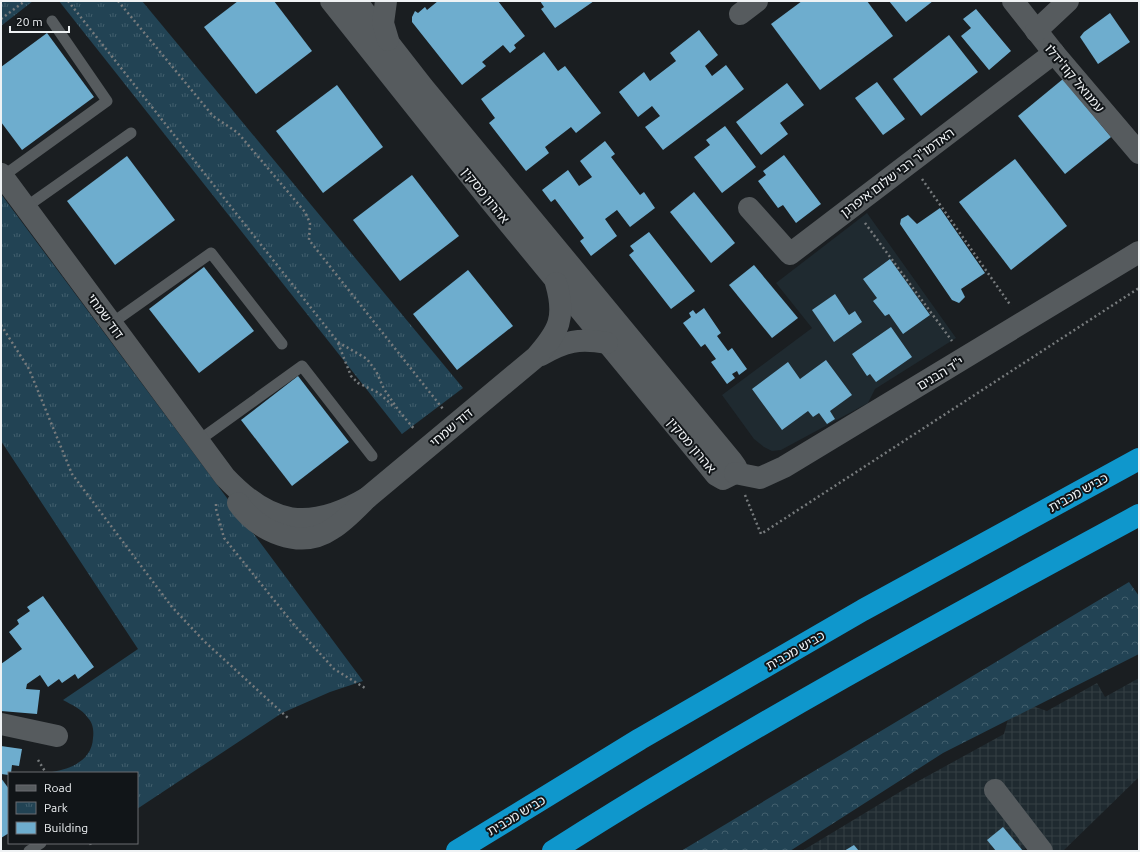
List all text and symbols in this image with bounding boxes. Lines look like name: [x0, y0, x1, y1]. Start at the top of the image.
scale bar: [10, 8, 69, 34]
text: 20 m: [16, 15, 43, 28]
street label: עמנואל קוז'ידלו: [1043, 41, 1108, 115]
street label: האדמו"ר רבי שלום איפרגן: [838, 125, 956, 219]
street label: אהרון מסקין: [459, 164, 513, 226]
street label: דוד שמחי: [85, 291, 127, 341]
street label: י"ד הבנים: [914, 354, 966, 392]
street label: דוד שמחי: [427, 405, 475, 449]
street label: אהרון מסקין: [665, 415, 719, 475]
street label: כביש מכבית: [1046, 470, 1110, 514]
street label: כביש מכבית: [763, 627, 827, 672]
legend: [8, 772, 138, 844]
text: Road: [44, 781, 72, 794]
street label: כביש מכבית: [484, 792, 548, 838]
text: Park: [44, 801, 68, 814]
text: Building: [44, 821, 88, 834]

